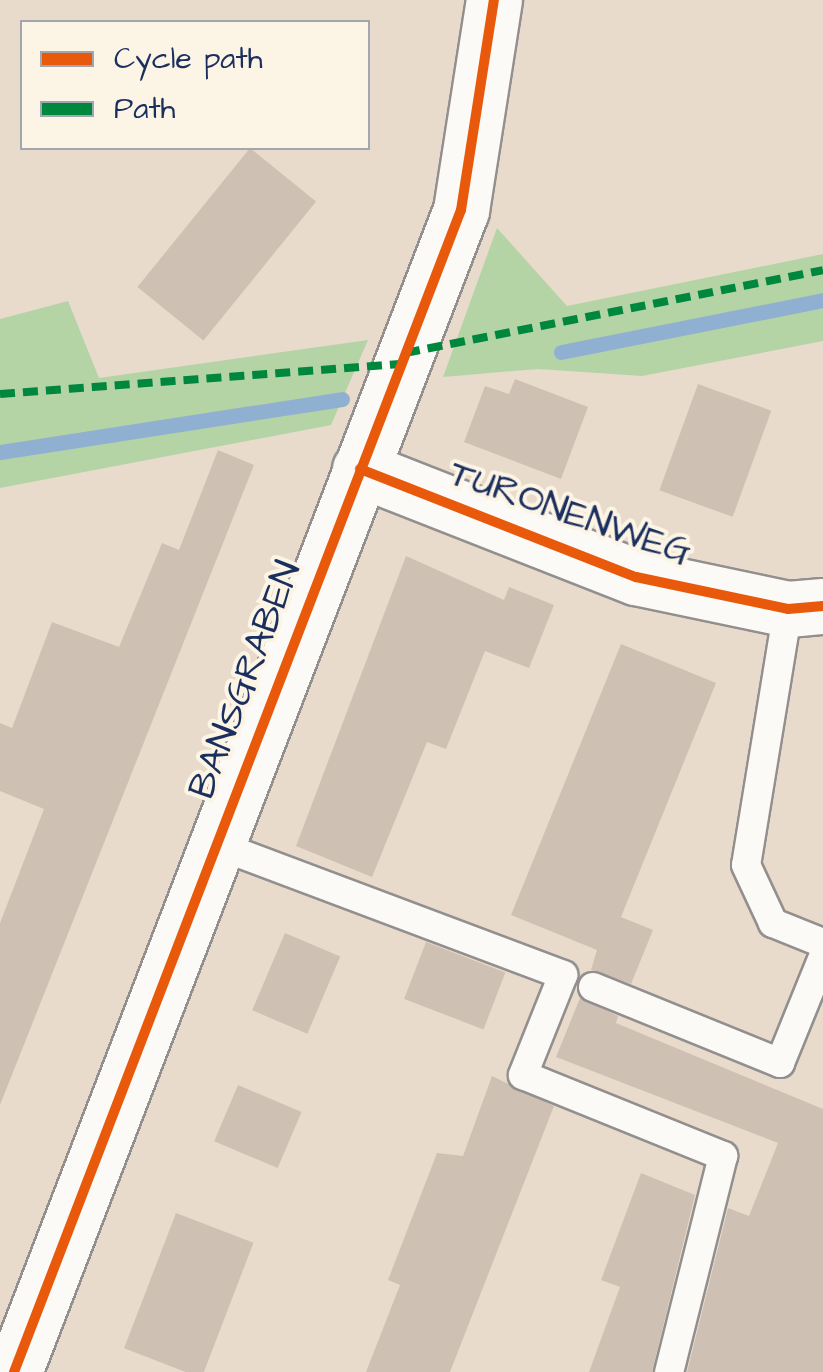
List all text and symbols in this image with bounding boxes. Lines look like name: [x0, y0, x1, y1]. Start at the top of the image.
legend: [20, 20, 370, 150]
text: Cycle path: [114, 38, 263, 80]
text: Path: [114, 88, 175, 130]
street label: TURONENWEG: [443, 451, 697, 577]
street label: BANSGRABEN: [180, 555, 312, 805]

